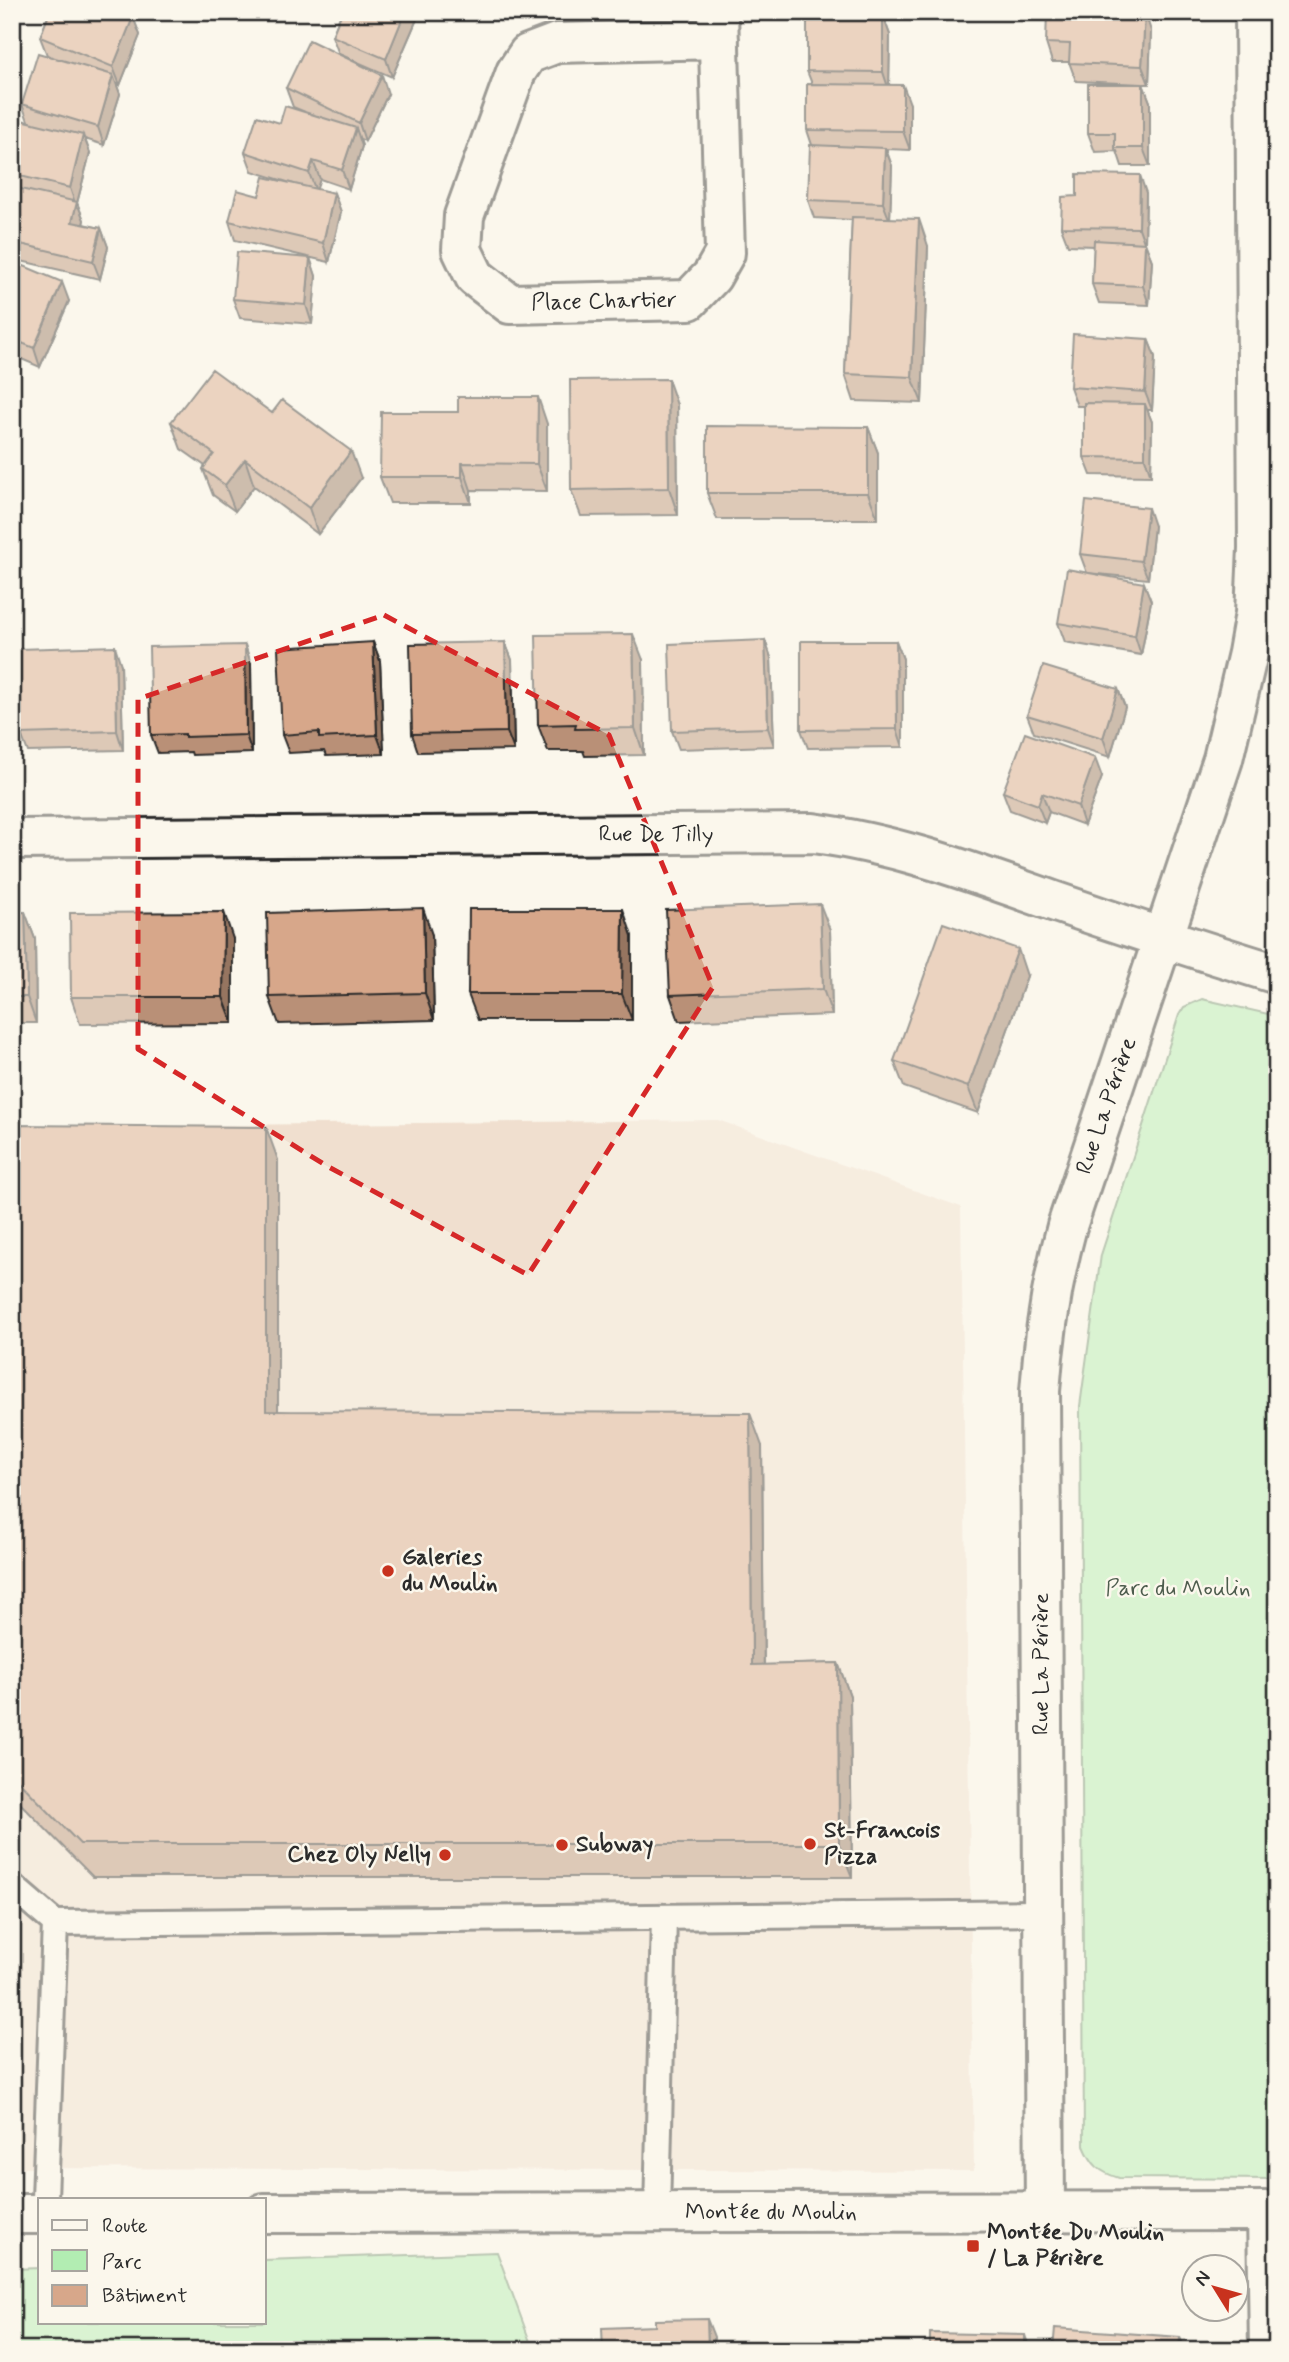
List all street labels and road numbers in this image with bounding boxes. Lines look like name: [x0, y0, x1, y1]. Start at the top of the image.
street label: Place Chartier: [531, 286, 677, 318]
street label: Rue De Tilly: [599, 820, 713, 850]
street label: Rue La Périère: [1070, 1034, 1144, 1178]
street label: Rue La Périère: [1027, 1593, 1057, 1735]
street label: Montée du Moulin: [685, 2198, 857, 2228]

